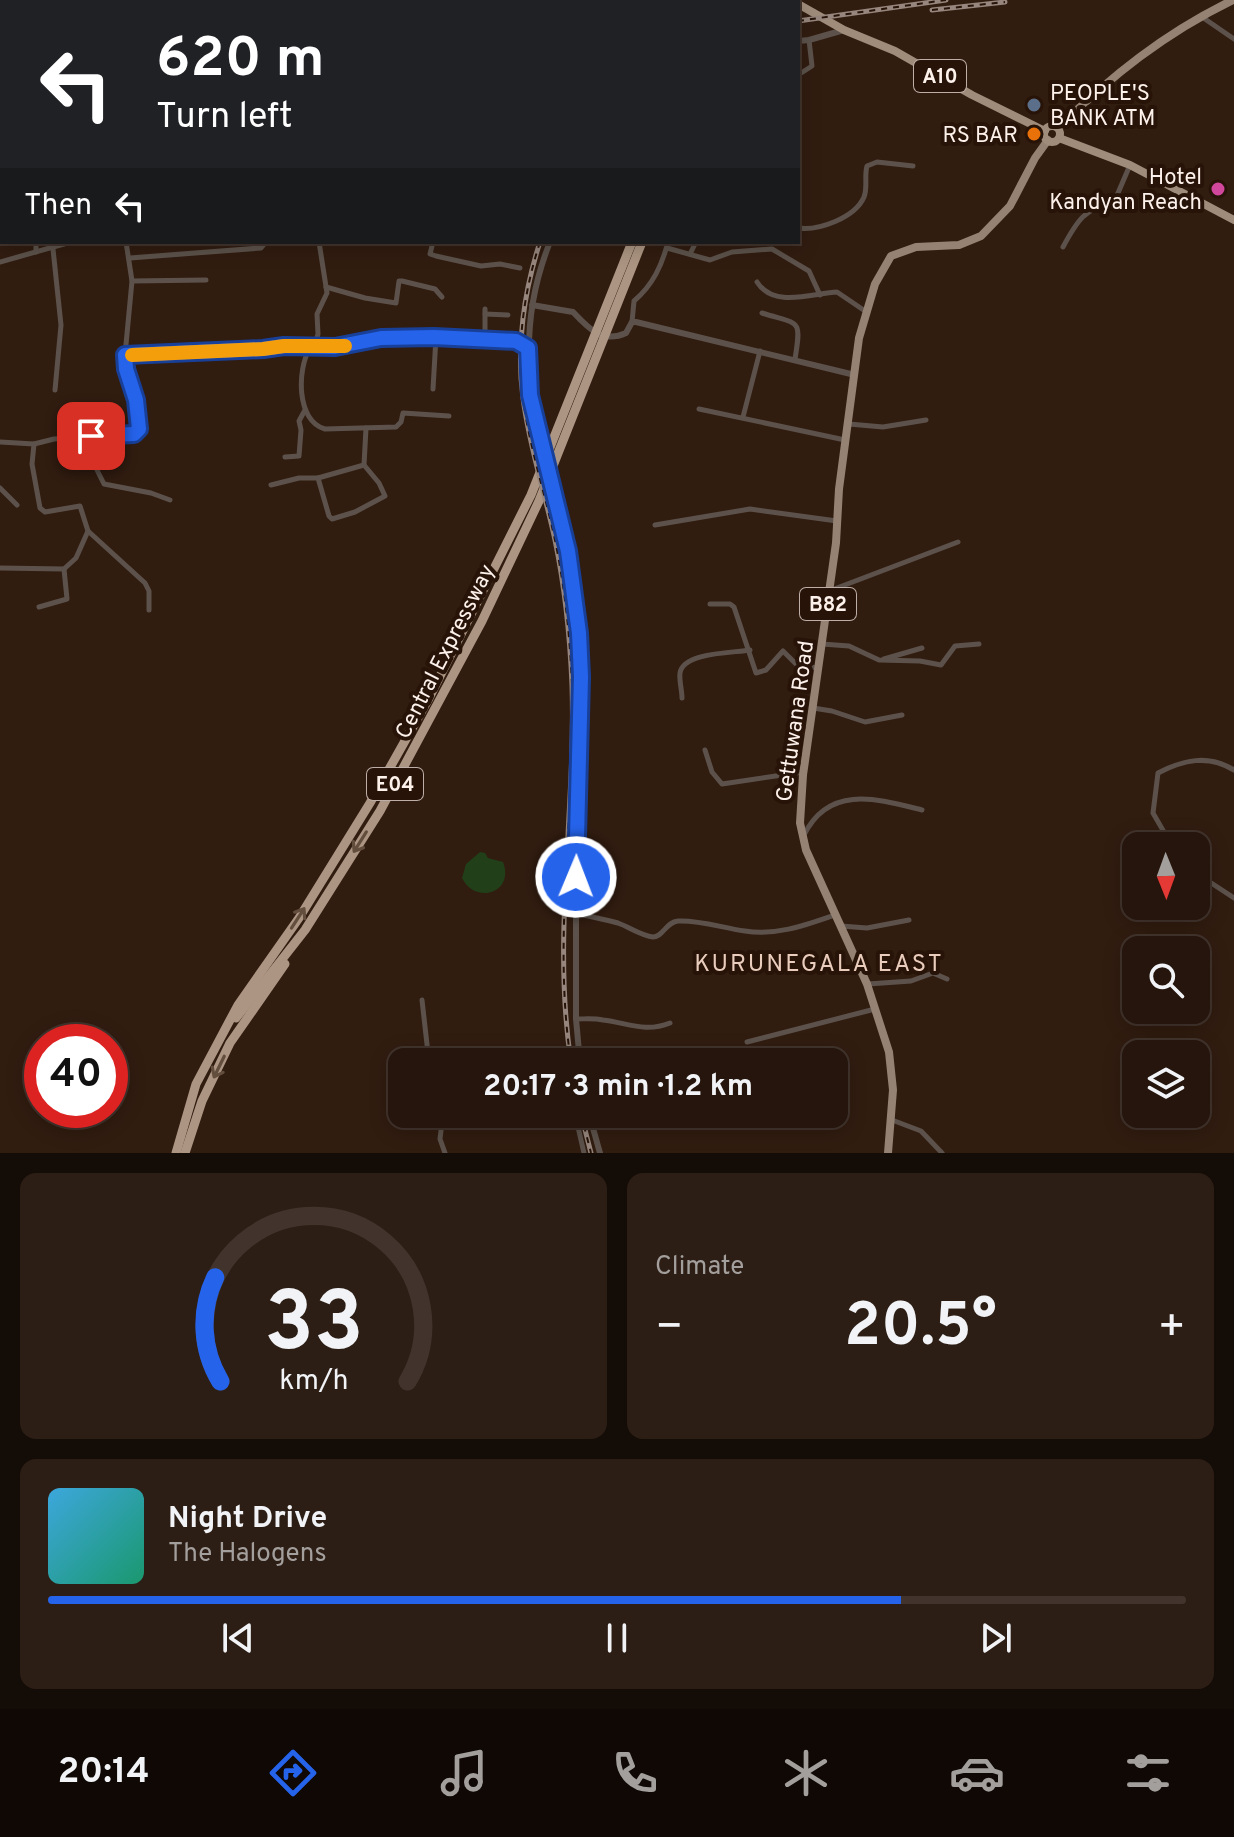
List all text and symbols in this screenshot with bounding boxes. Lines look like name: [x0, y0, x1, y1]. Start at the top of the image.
text: 620 m: [156, 26, 325, 96]
icon: left: [24, 32, 128, 136]
road number: A10: [914, 60, 966, 92]
place label: PEOPLE'S BANK ATM: [1050, 81, 1155, 133]
text: Turn left: [156, 95, 293, 141]
marker: PEOPLE'S BANK ATM: [1025, 96, 1043, 114]
place label: RS BAR: [943, 123, 1018, 150]
marker: RS BAR: [1025, 125, 1043, 143]
place label: Hotel Kandyan Reach: [1049, 165, 1202, 217]
marker: Hotel Kandyan Reach: [1209, 180, 1227, 198]
icon: left: [108, 184, 152, 228]
text: Then: [24, 188, 92, 225]
pin: [57, 402, 125, 470]
icon: arrive: [69, 414, 113, 458]
street label: Central Expressway: [391, 560, 502, 744]
road number: B82: [800, 588, 856, 620]
street label: Gettuwana Road: [772, 639, 821, 804]
road number: E04: [367, 768, 423, 800]
one-way arrow: [352, 831, 369, 853]
north arrow: [1122, 832, 1210, 920]
map controls: [1122, 832, 1210, 1128]
position arrow: [534, 835, 618, 919]
one-way arrow: [291, 907, 307, 930]
button: search: [1122, 936, 1210, 1024]
district label: KURUNEGALA EAST: [694, 950, 944, 980]
speed limit sign: 40: [24, 1024, 128, 1128]
button: layers: [1122, 1040, 1210, 1128]
one-way arrow: [211, 1054, 226, 1078]
text: 20:17 · 3 min · 1.2 km: [483, 1069, 753, 1106]
text: Climate: [655, 1251, 744, 1284]
text: 33: [264, 1275, 363, 1380]
text: 20.5°: [844, 1291, 997, 1367]
text: −: [655, 1301, 683, 1357]
text: +: [1158, 1301, 1186, 1357]
text: km/h: [279, 1364, 348, 1400]
text: Night Drive: [168, 1501, 327, 1538]
text: The Halogens: [168, 1538, 327, 1571]
icon: previous: [216, 1616, 260, 1660]
icon: pause: [595, 1616, 639, 1660]
icon: next: [974, 1616, 1018, 1660]
icon: directions: [265, 1745, 321, 1801]
icon: music: [436, 1745, 492, 1801]
icon: phone: [607, 1745, 663, 1801]
icon: climate: [778, 1745, 834, 1801]
icon: car: [949, 1745, 1005, 1801]
icon: filters: [1120, 1745, 1176, 1801]
text: 20:14: [58, 1750, 150, 1796]

